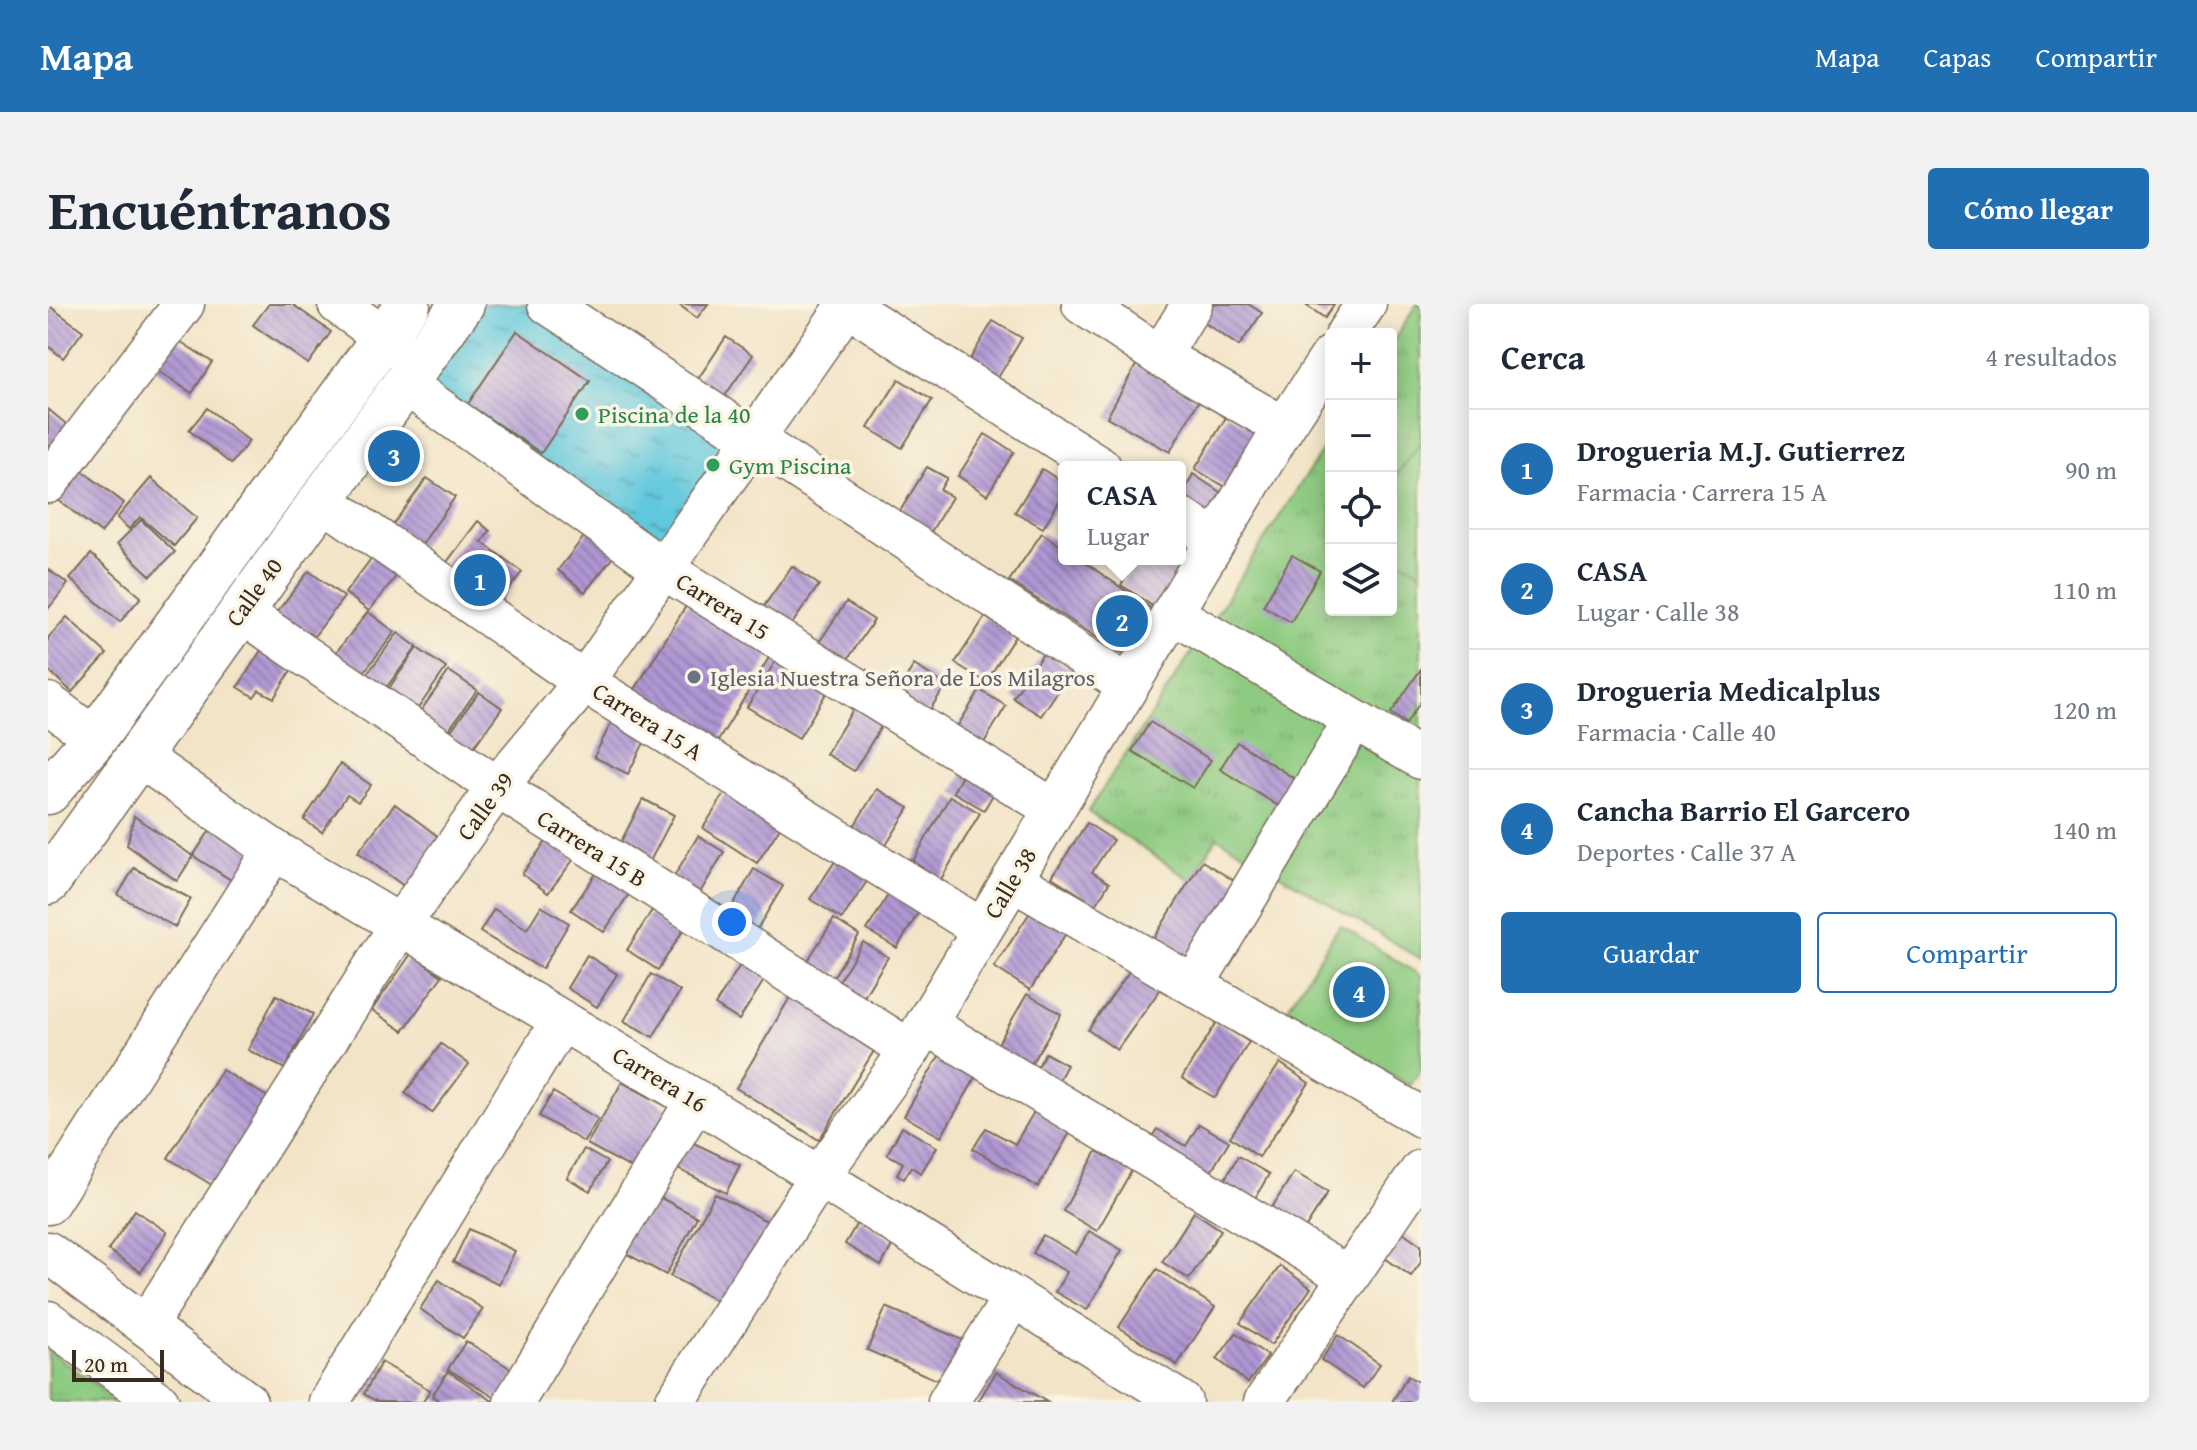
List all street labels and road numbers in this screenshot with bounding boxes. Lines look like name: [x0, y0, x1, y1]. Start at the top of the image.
street label: Calle 40: [217, 550, 291, 634]
street label: Carrera 15: [669, 563, 777, 649]
street label: Carrera 15 A: [586, 673, 710, 769]
street label: Calle 39: [448, 764, 522, 848]
street label: Carrera 15 B: [530, 800, 654, 896]
street label: Calle 38: [975, 841, 1045, 925]
street label: Carrera 16: [606, 1037, 714, 1121]

